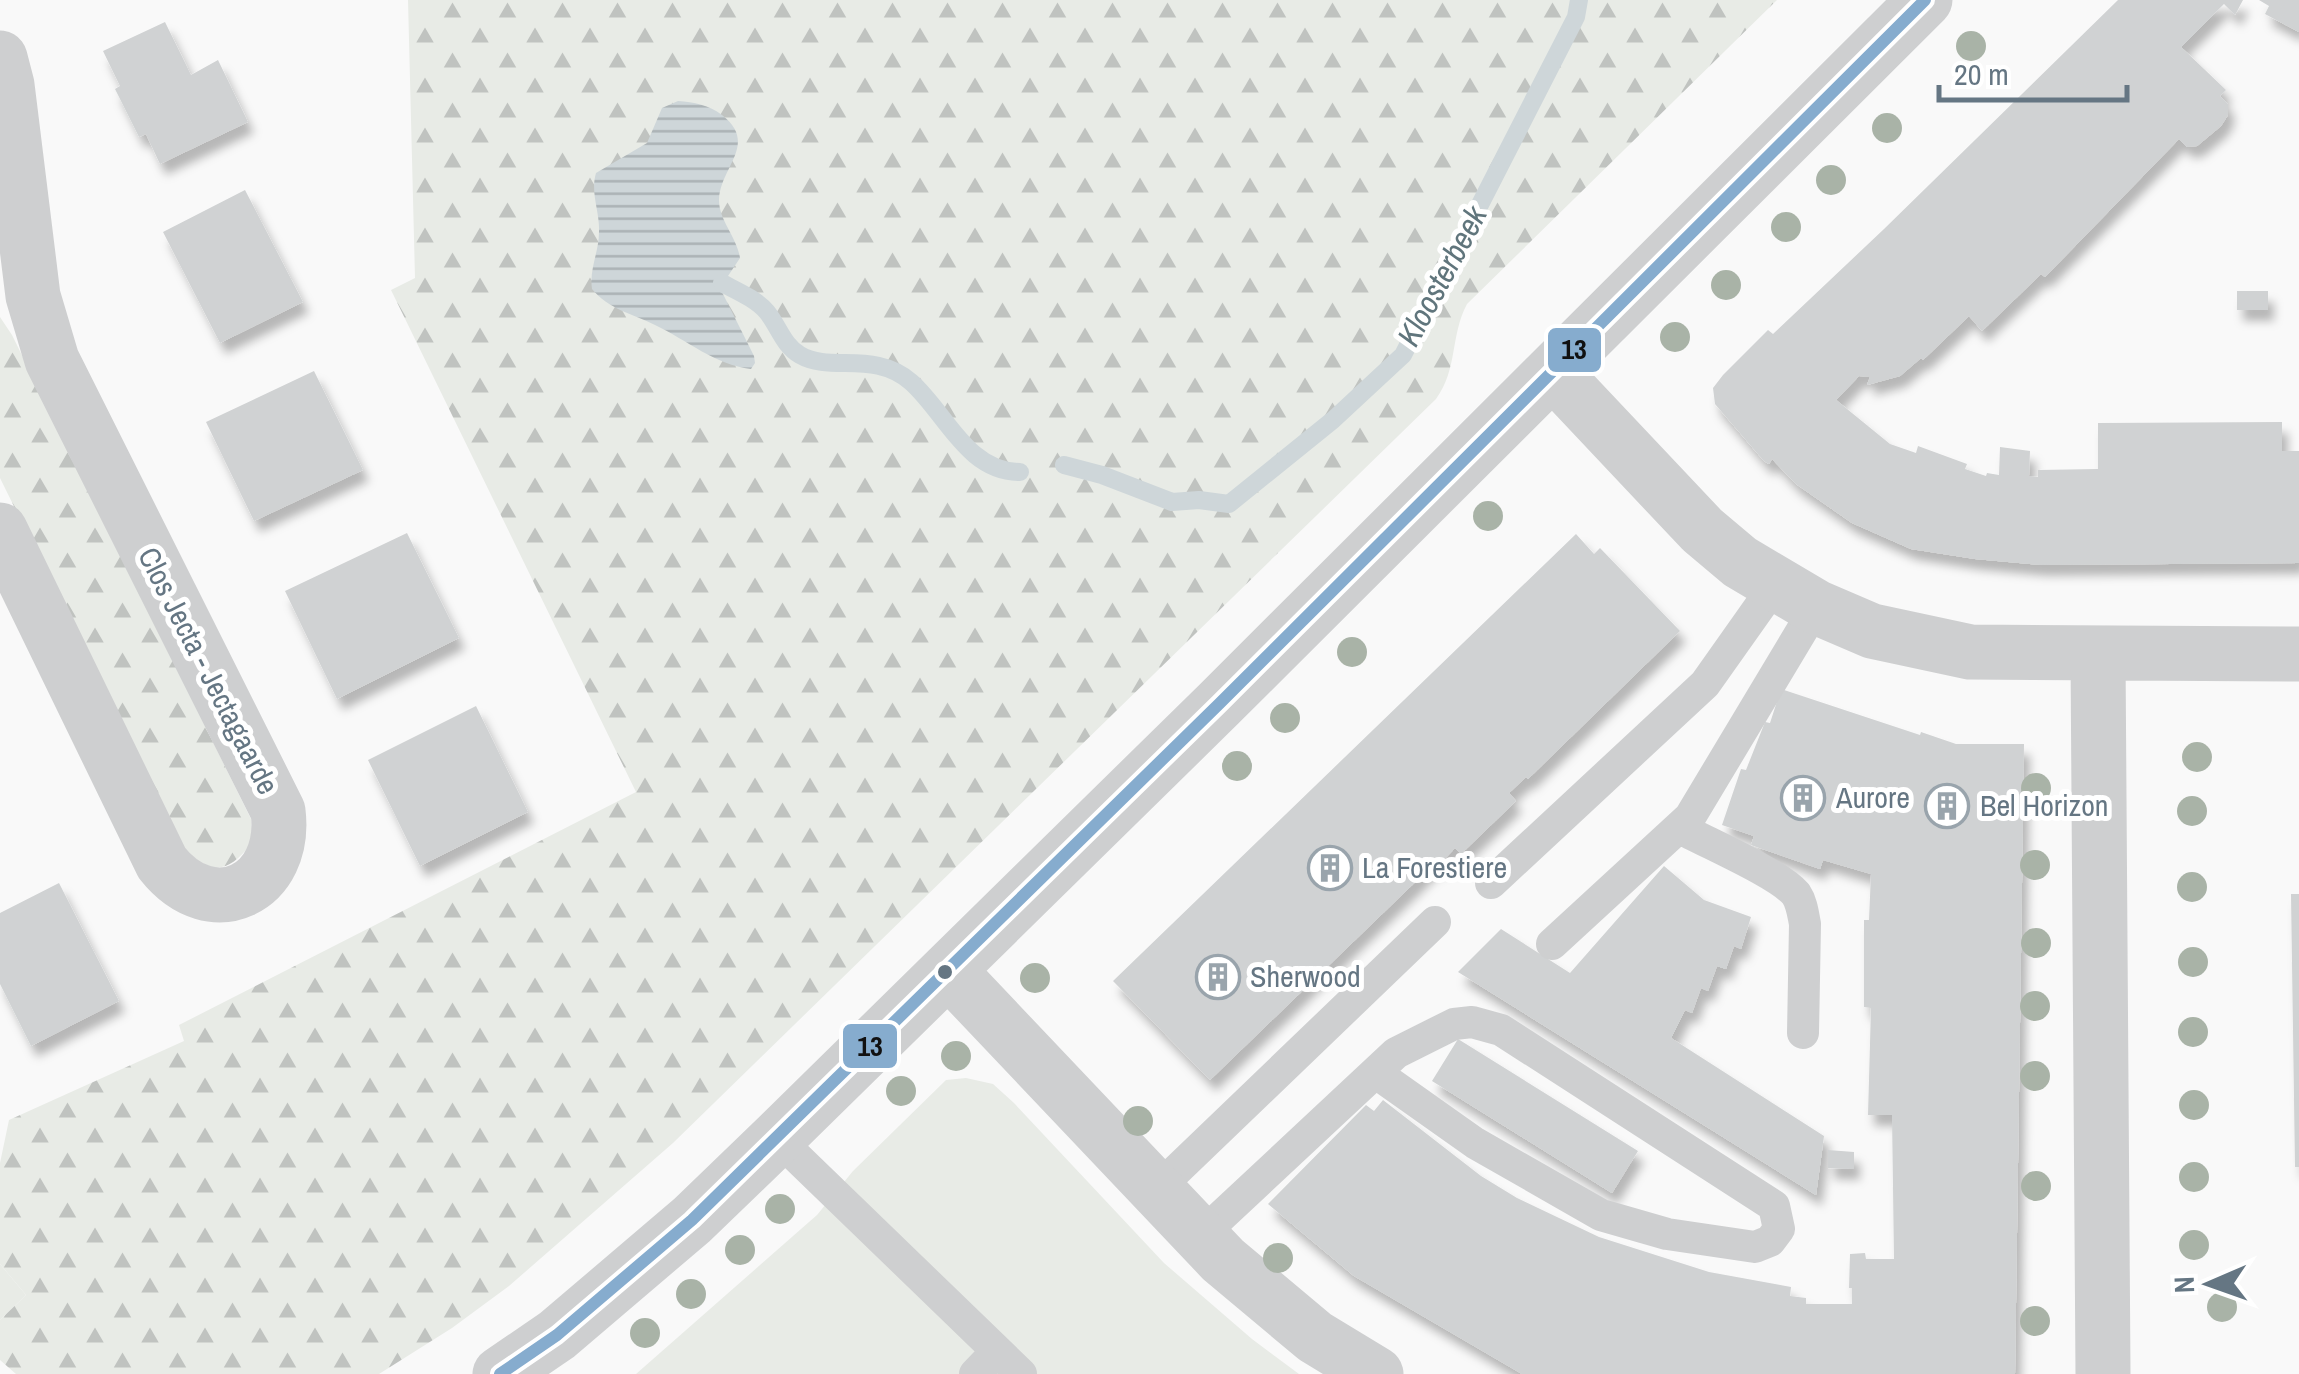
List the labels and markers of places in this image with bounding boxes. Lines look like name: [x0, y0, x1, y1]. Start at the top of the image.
building icon: Aurore: [1780, 775, 1826, 821]
place label: Aurore: [1835, 777, 1910, 817]
building icon: Bel Horizon: [1924, 783, 1970, 829]
place label: Bel Horizon: [1980, 785, 2109, 825]
building icon: La Forestiere: [1307, 845, 1353, 891]
place label: La Forestiere: [1362, 847, 1507, 887]
building icon: Sherwood: [1195, 954, 1241, 1000]
place label: Sherwood: [1250, 956, 1361, 996]
unlabelled marker: [935, 962, 955, 982]

